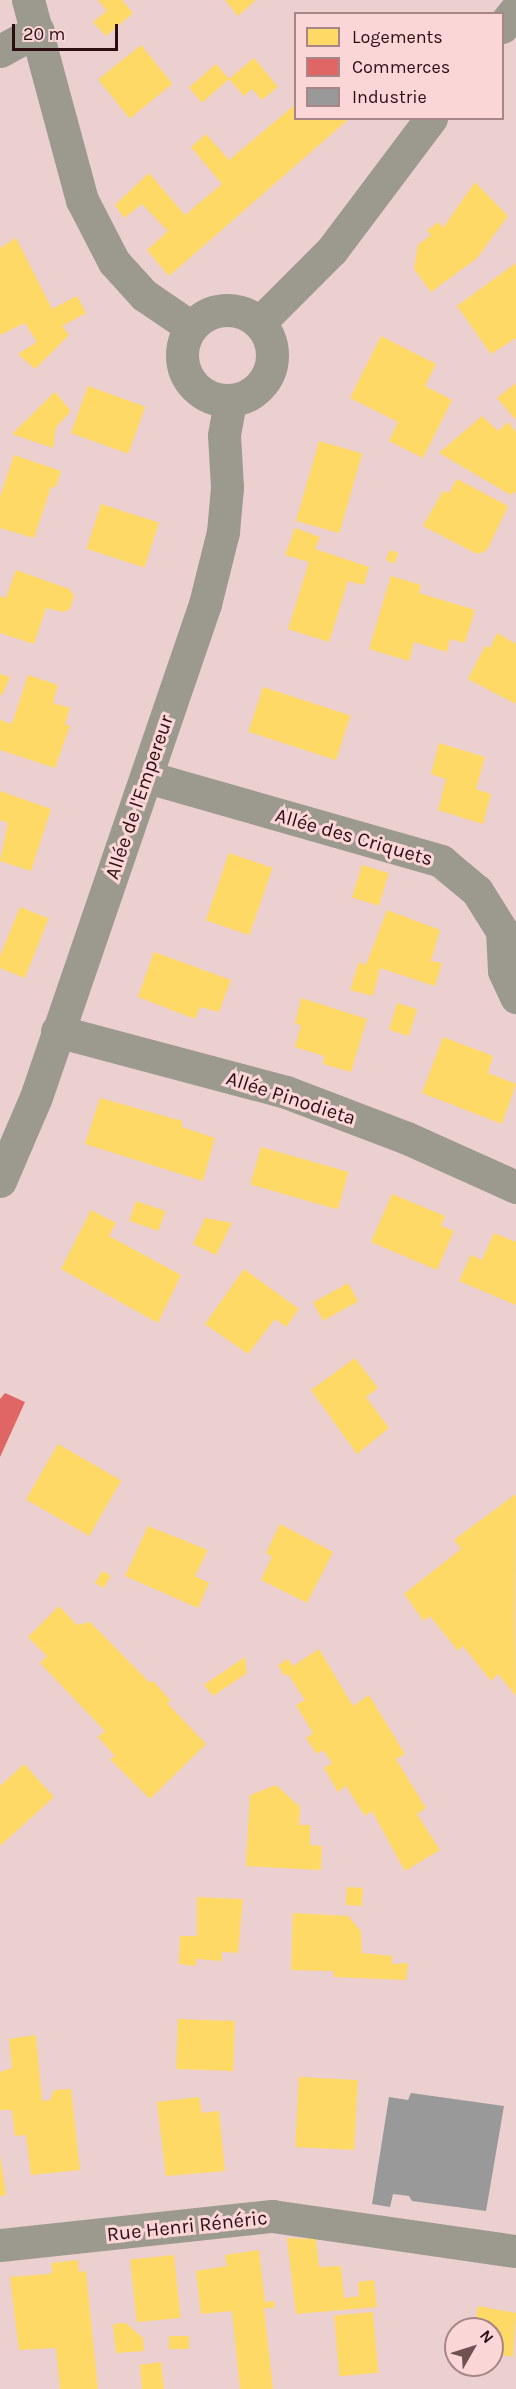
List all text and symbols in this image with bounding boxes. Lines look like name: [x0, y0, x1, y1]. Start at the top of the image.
scale bar: [15, 12, 122, 50]
legend: [294, 12, 504, 120]
text: 20 m: [23, 23, 65, 45]
text: Logements: [352, 26, 443, 48]
text: Commerces: [352, 56, 450, 78]
text: Industrie: [352, 86, 427, 108]
street label: Allée de l'Empereur: [100, 712, 178, 882]
street label: Allée des Criquets: [272, 803, 436, 871]
street label: Allée Pinodieta: [223, 1066, 359, 1130]
street label: Rue Henri Rénéric: [105, 2206, 269, 2246]
north arrow: [444, 2317, 504, 2377]
text: N: [476, 2326, 498, 2347]

